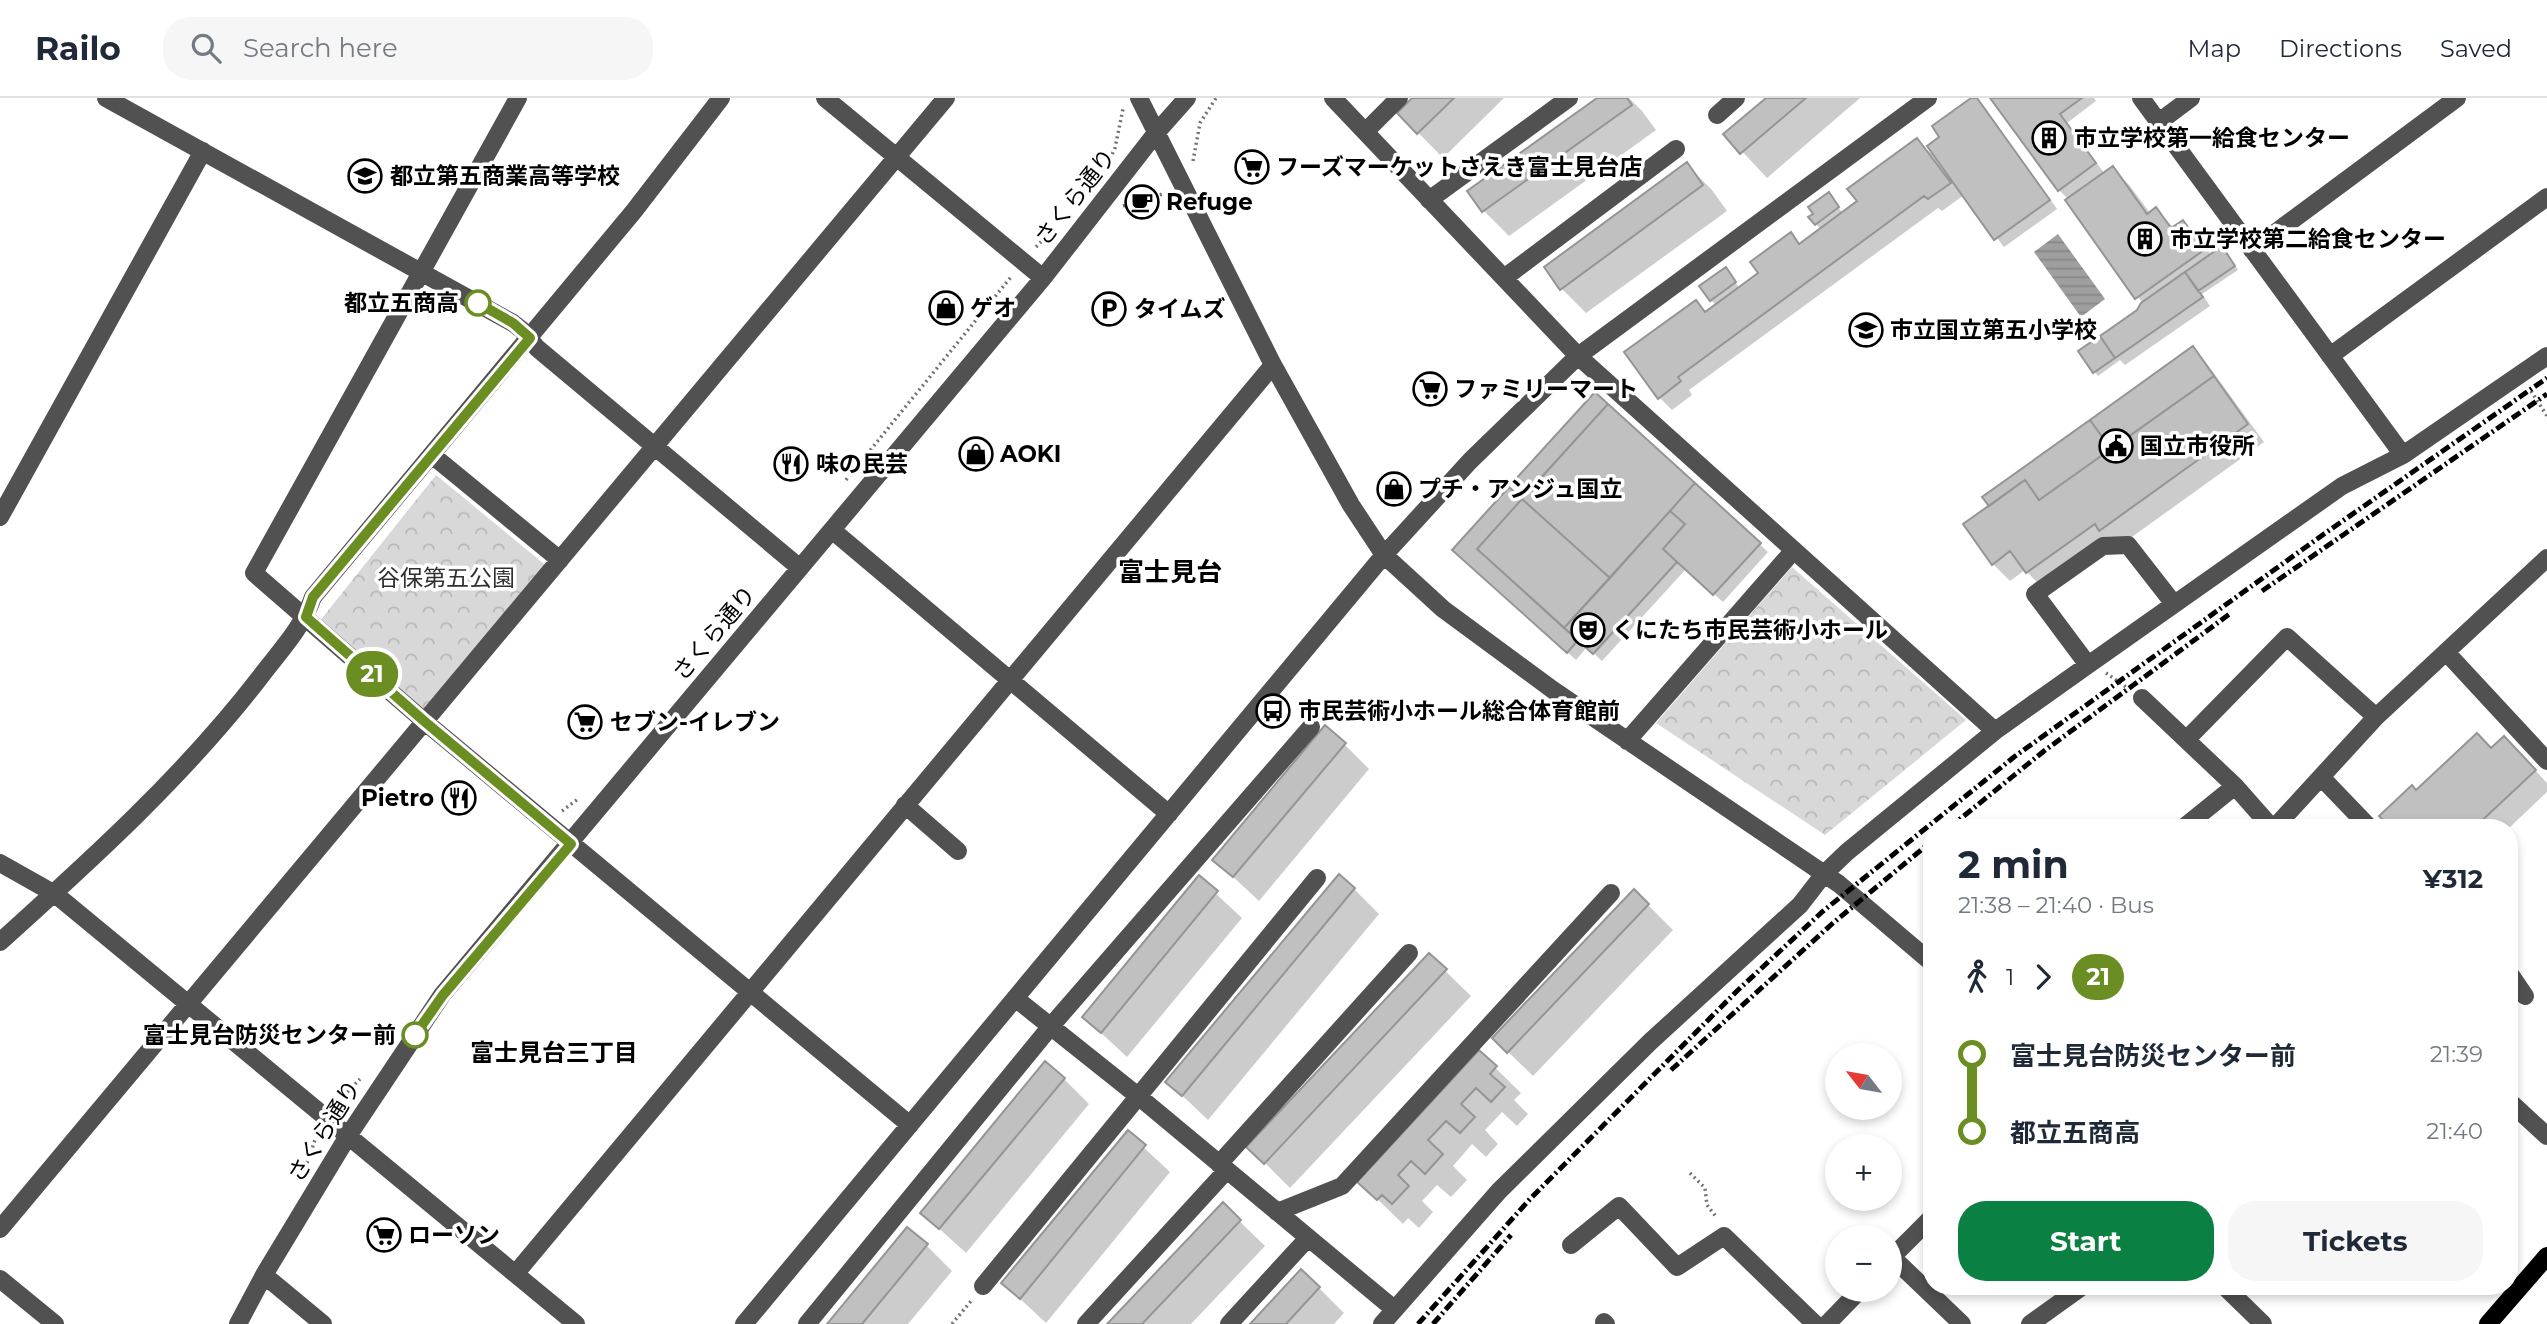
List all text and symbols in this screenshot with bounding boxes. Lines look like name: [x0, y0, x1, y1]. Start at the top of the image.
search box: [163, 17, 653, 80]
text: Railo: [35, 28, 121, 68]
icon: search: [187, 29, 225, 67]
text: Search here: [243, 32, 398, 64]
text: Map: [2188, 34, 2241, 63]
text: Directions: [2279, 34, 2402, 63]
text: Saved: [2440, 34, 2512, 63]
building icon: 市立学校第一給食センター: [2030, 119, 2068, 157]
place label: 市立学校第一給食センター: [2074, 124, 2350, 152]
street label: さくら通り: [1029, 143, 1121, 251]
supermarket icon: フーズマーケットさえき富士見台店: [1233, 148, 1271, 186]
place label: フーズマーケットさえき富士見台店: [1276, 153, 1642, 181]
school or university icon: 都立第五商業高等学校: [346, 157, 384, 195]
place label: 都立第五商業高等学校: [390, 162, 620, 190]
cafe icon: Refuge: [1123, 183, 1161, 221]
place label: Refuge: [1166, 188, 1253, 216]
building icon: 市立学校第二給食センター: [2126, 220, 2164, 258]
place label: 市立学校第二給食センター: [2170, 225, 2446, 253]
place label: 都立五商高: [344, 289, 459, 317]
shop icon: ゲオ: [927, 289, 965, 327]
marker: 都立五商高: [465, 290, 491, 316]
parking icon: タイムズ: [1090, 290, 1128, 328]
place label: ゲオ: [970, 294, 1016, 322]
place label: タイムズ: [1134, 295, 1226, 323]
school or university icon: 市立国立第五小学校: [1847, 311, 1885, 349]
place label: 市立国立第五小学校: [1890, 316, 2097, 344]
supermarket icon: ファミリーマート: [1411, 370, 1449, 408]
place label: ファミリーマート: [1454, 375, 1638, 403]
public building icon: 国立市役所: [2097, 427, 2135, 465]
place label: 国立市役所: [2140, 432, 2255, 460]
shop icon: AOKI: [957, 435, 995, 473]
place label: AOKI: [999, 440, 1061, 468]
restaurant icon: 味の民芸: [772, 445, 810, 483]
place label: 味の民芸: [816, 450, 908, 478]
shop icon: プチ・アンジュ国立: [1375, 470, 1413, 508]
place label: プチ・アンジュ国立: [1418, 475, 1622, 503]
district label: 富士見台: [1118, 556, 1222, 588]
park label: 谷保第五公園: [377, 564, 515, 592]
street label: さくら通り: [666, 580, 762, 686]
theatre icon: くにたち市民芸術小ホール: [1569, 611, 1607, 649]
place label: くにたち市民芸術小ホール: [1612, 616, 1888, 644]
line badge: 21: [340, 651, 404, 697]
text: 21: [360, 659, 384, 688]
bus stop icon: 市民芸術小ホール総合体育館前: [1254, 692, 1292, 730]
place label: 市民芸術小ホール総合体育館前: [1298, 697, 1620, 725]
supermarket icon: セブン-イレブン: [566, 703, 604, 741]
place label: セブン-イレブン: [610, 708, 780, 736]
restaurant icon: Pietro: [440, 779, 478, 817]
place label: Pietro: [361, 784, 434, 812]
text: 2 min: [1958, 841, 2069, 888]
text: ¥312: [2423, 863, 2483, 895]
text: 21:38 – 21:40 · Bus: [1958, 891, 2154, 919]
icon: walk: [1958, 958, 1996, 996]
icon: forward: [2024, 958, 2062, 996]
text: 21: [2086, 962, 2110, 991]
text: 1: [2006, 963, 2014, 991]
place label: 富士見台防災センター前: [143, 1021, 396, 1049]
marker: 富士見台防災センター前: [402, 1022, 428, 1048]
district label: 富士見台三丁目: [470, 1038, 638, 1067]
text: 富士見台防災センター前: [2010, 1040, 2296, 1072]
text: 21:39: [2430, 1040, 2483, 1068]
north arrow: [1825, 1043, 1902, 1120]
map controls: [1825, 1043, 1902, 1302]
street label: さくら通り: [282, 1075, 366, 1187]
text: 都立五商高: [2010, 1117, 2140, 1149]
text: 21:40: [2426, 1117, 2483, 1145]
button: +: [1825, 1134, 1902, 1211]
button: Start: [1958, 1201, 2214, 1281]
button: Tickets: [2228, 1201, 2483, 1281]
supermarket icon: ローソン: [365, 1216, 403, 1254]
place label: ローソン: [408, 1221, 500, 1249]
button: −: [1825, 1225, 1902, 1302]

